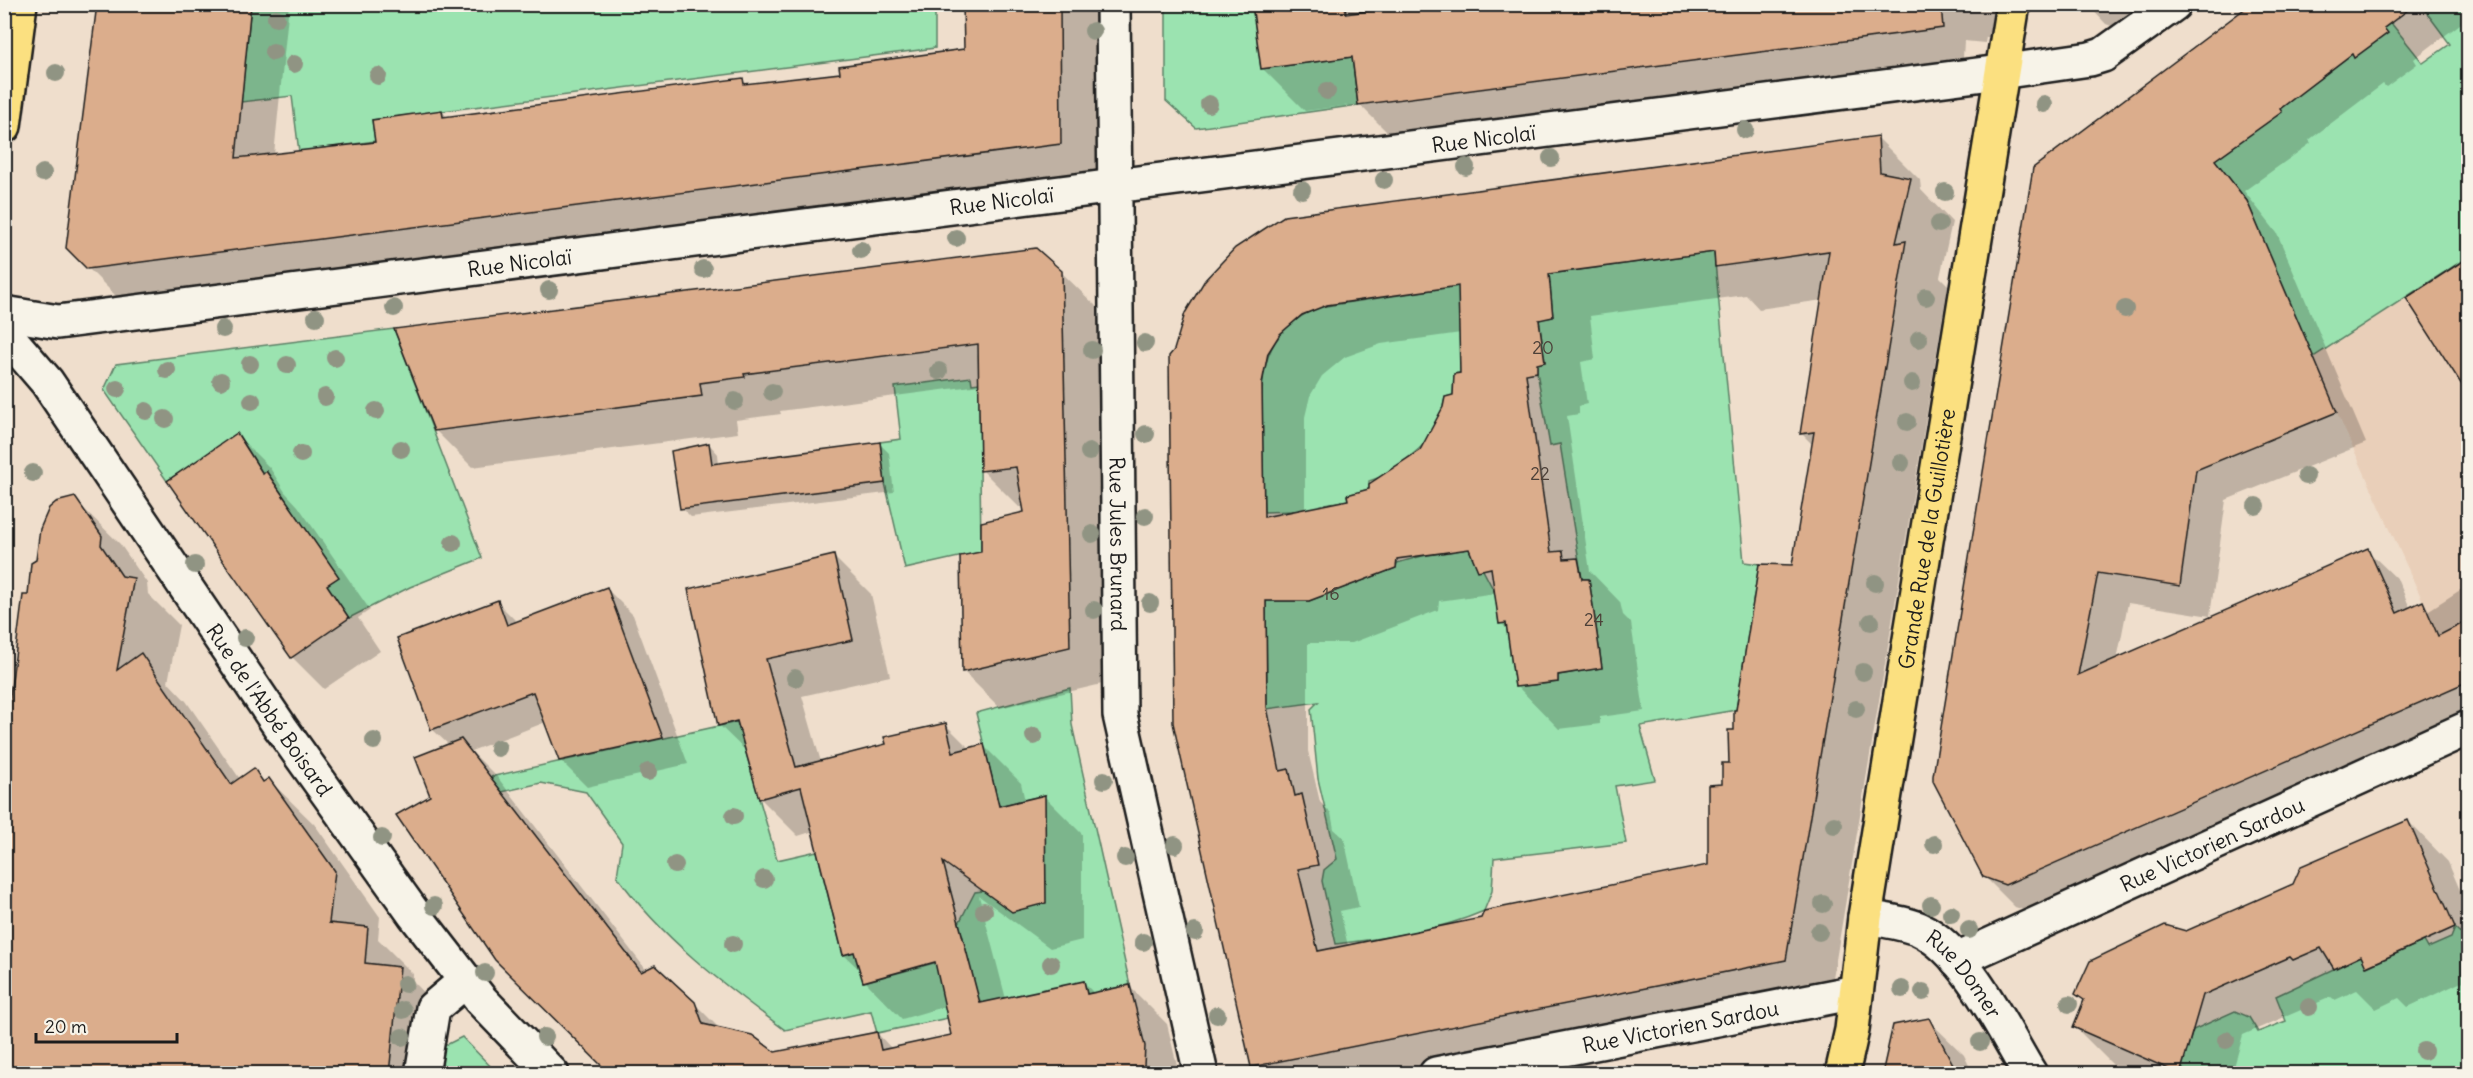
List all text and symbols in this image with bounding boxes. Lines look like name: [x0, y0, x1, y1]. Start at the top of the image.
street label: Rue Nicolaï: [1430, 118, 1537, 159]
street label: Rue Nicolaï: [948, 180, 1055, 221]
street label: Rue Nicolaï: [466, 242, 573, 283]
house number: 20: [1532, 336, 1554, 359]
street label: Grande Rue de la Guillotière: [1892, 406, 1961, 671]
street label: Rue Jules Brunard: [1104, 456, 1133, 631]
house number: 22: [1530, 462, 1550, 485]
house number: 16: [1322, 582, 1340, 605]
house number: 24: [1584, 608, 1604, 631]
street label: Rue de l'Abbé Boisard: [201, 618, 339, 801]
street label: Rue Victorien Sardou: [2116, 791, 2308, 898]
street label: Rue Domer: [1921, 923, 2008, 1023]
street label: Rue Victorien Sardou: [1580, 994, 1781, 1059]
scale bar: [36, 1006, 177, 1044]
text: 20 m: [45, 1015, 87, 1038]

